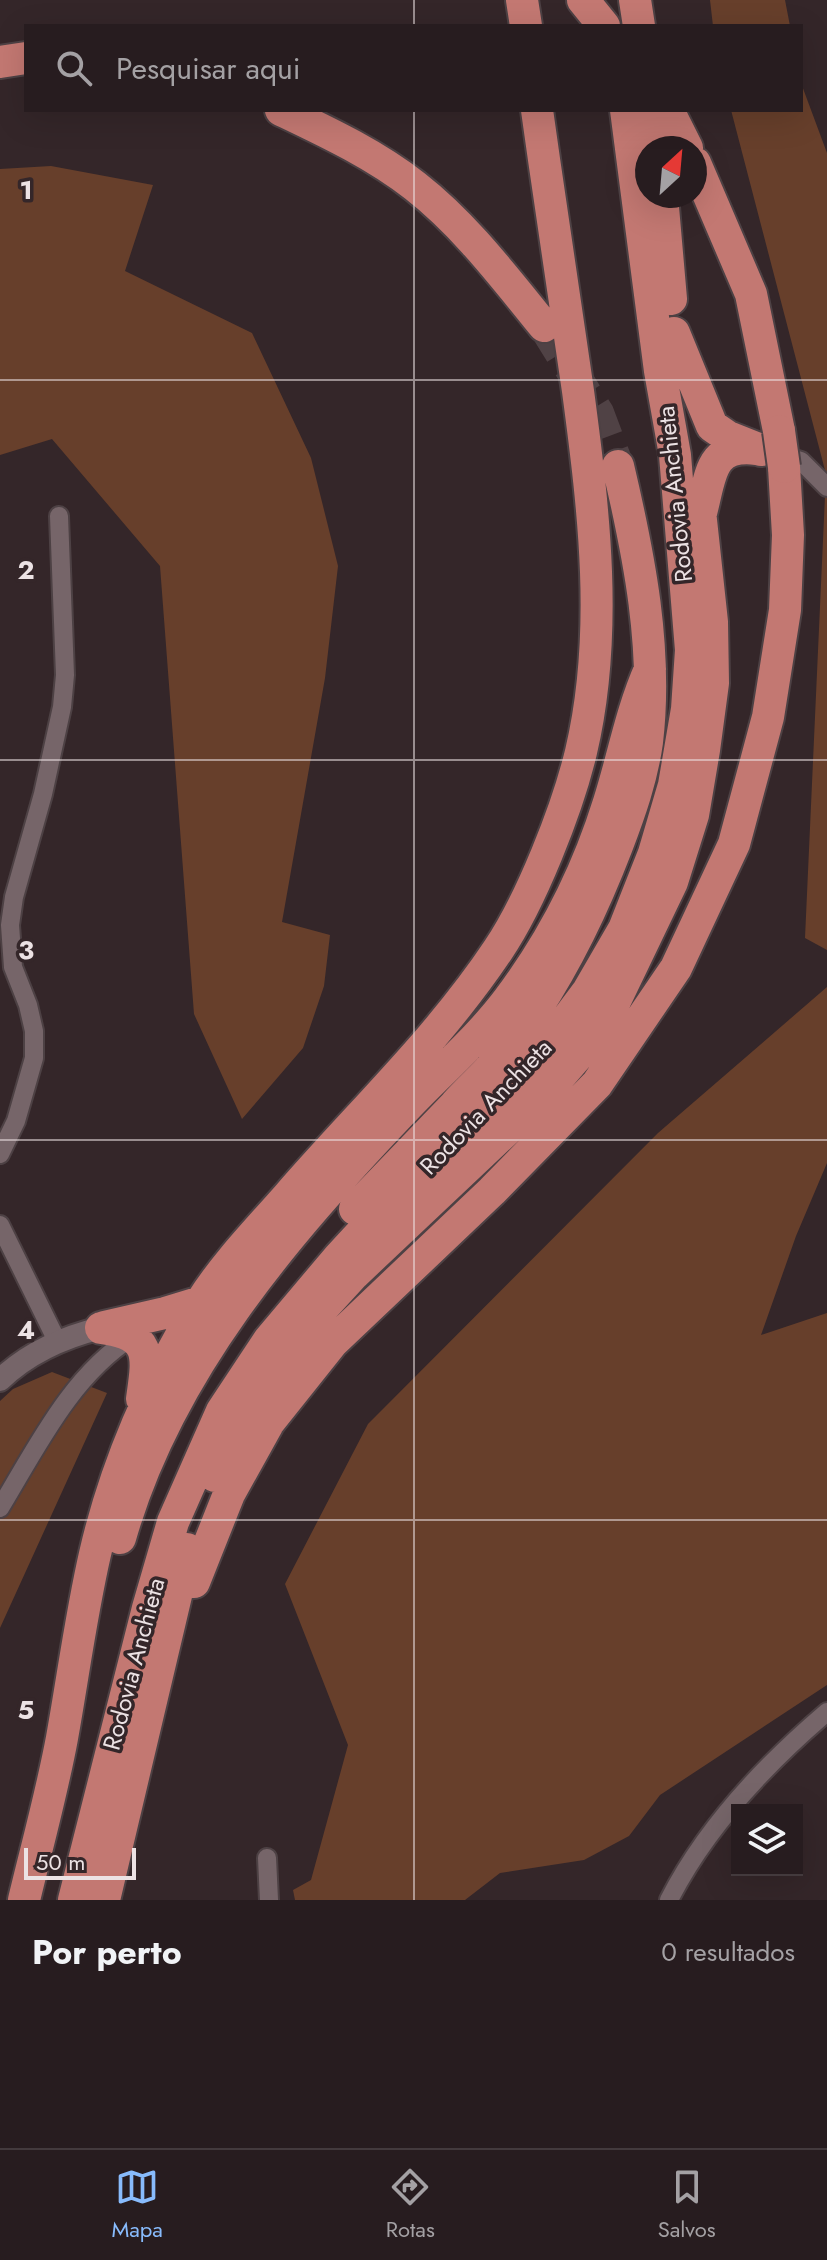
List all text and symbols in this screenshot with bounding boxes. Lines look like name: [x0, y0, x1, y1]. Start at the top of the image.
search box: [24, 24, 803, 112]
icon: search: [52, 46, 96, 90]
text: Pesquisar aqui: [116, 47, 301, 90]
north arrow: [635, 136, 707, 208]
text: 1: [19, 171, 33, 209]
street label: Rodovia Anchieta: [648, 404, 701, 584]
text: 2: [17, 551, 35, 589]
text: 3: [18, 931, 34, 969]
street label: Rodovia Anchieta: [412, 1031, 560, 1182]
text: 4: [17, 1311, 35, 1349]
street label: Rodovia Anchieta: [94, 1574, 173, 1754]
text: 5: [18, 1691, 34, 1729]
map controls: [731, 1804, 803, 1876]
button: layers: [731, 1804, 803, 1876]
scale bar: [24, 1844, 136, 1880]
text: 50 m: [36, 1846, 85, 1878]
text: Por perto: [32, 1928, 182, 1977]
text: 0 resultados: [661, 1933, 795, 1971]
tab: Mapa: [111, 2165, 163, 2245]
tab: Rotas: [386, 2165, 435, 2245]
tab: Salvos: [658, 2165, 716, 2245]

